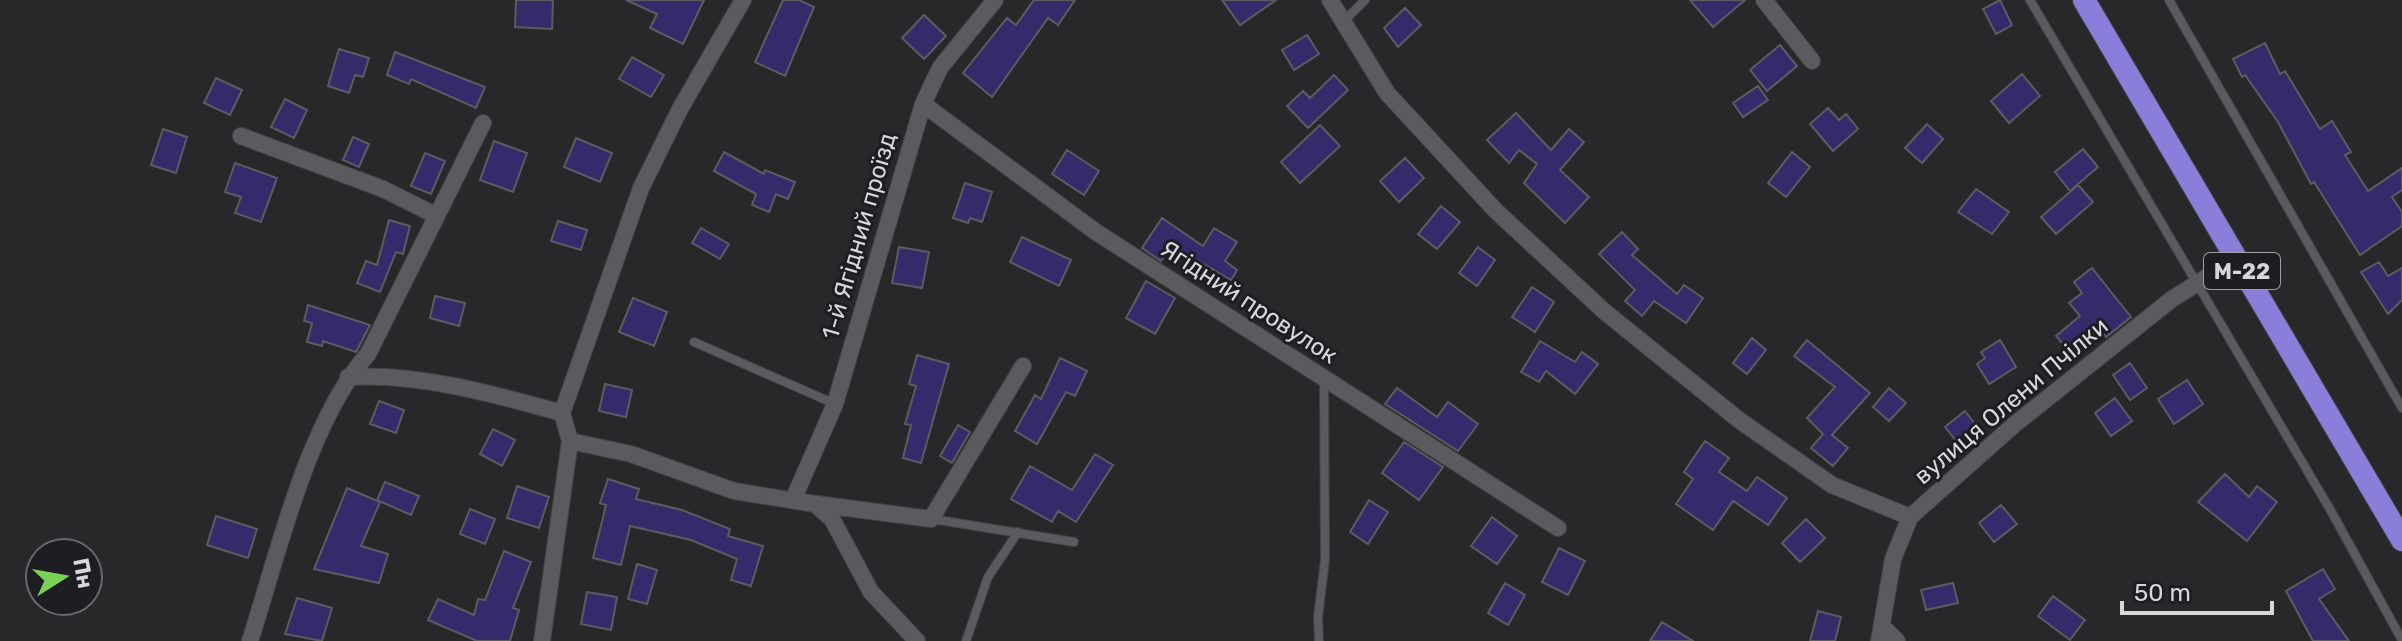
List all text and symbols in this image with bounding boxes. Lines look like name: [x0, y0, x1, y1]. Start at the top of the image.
street label: 1-й Ягідний проїзд: [816, 130, 902, 342]
street label: Ягідний провулок: [1155, 234, 1343, 370]
road number: М-22: [2204, 253, 2280, 289]
street label: вулиця Олени Пчілки: [1908, 312, 2114, 490]
north arrow: [24, 537, 104, 617]
text: Пн: [67, 556, 99, 591]
scale bar: [2122, 565, 2272, 615]
text: 50 m: [2134, 579, 2191, 607]

